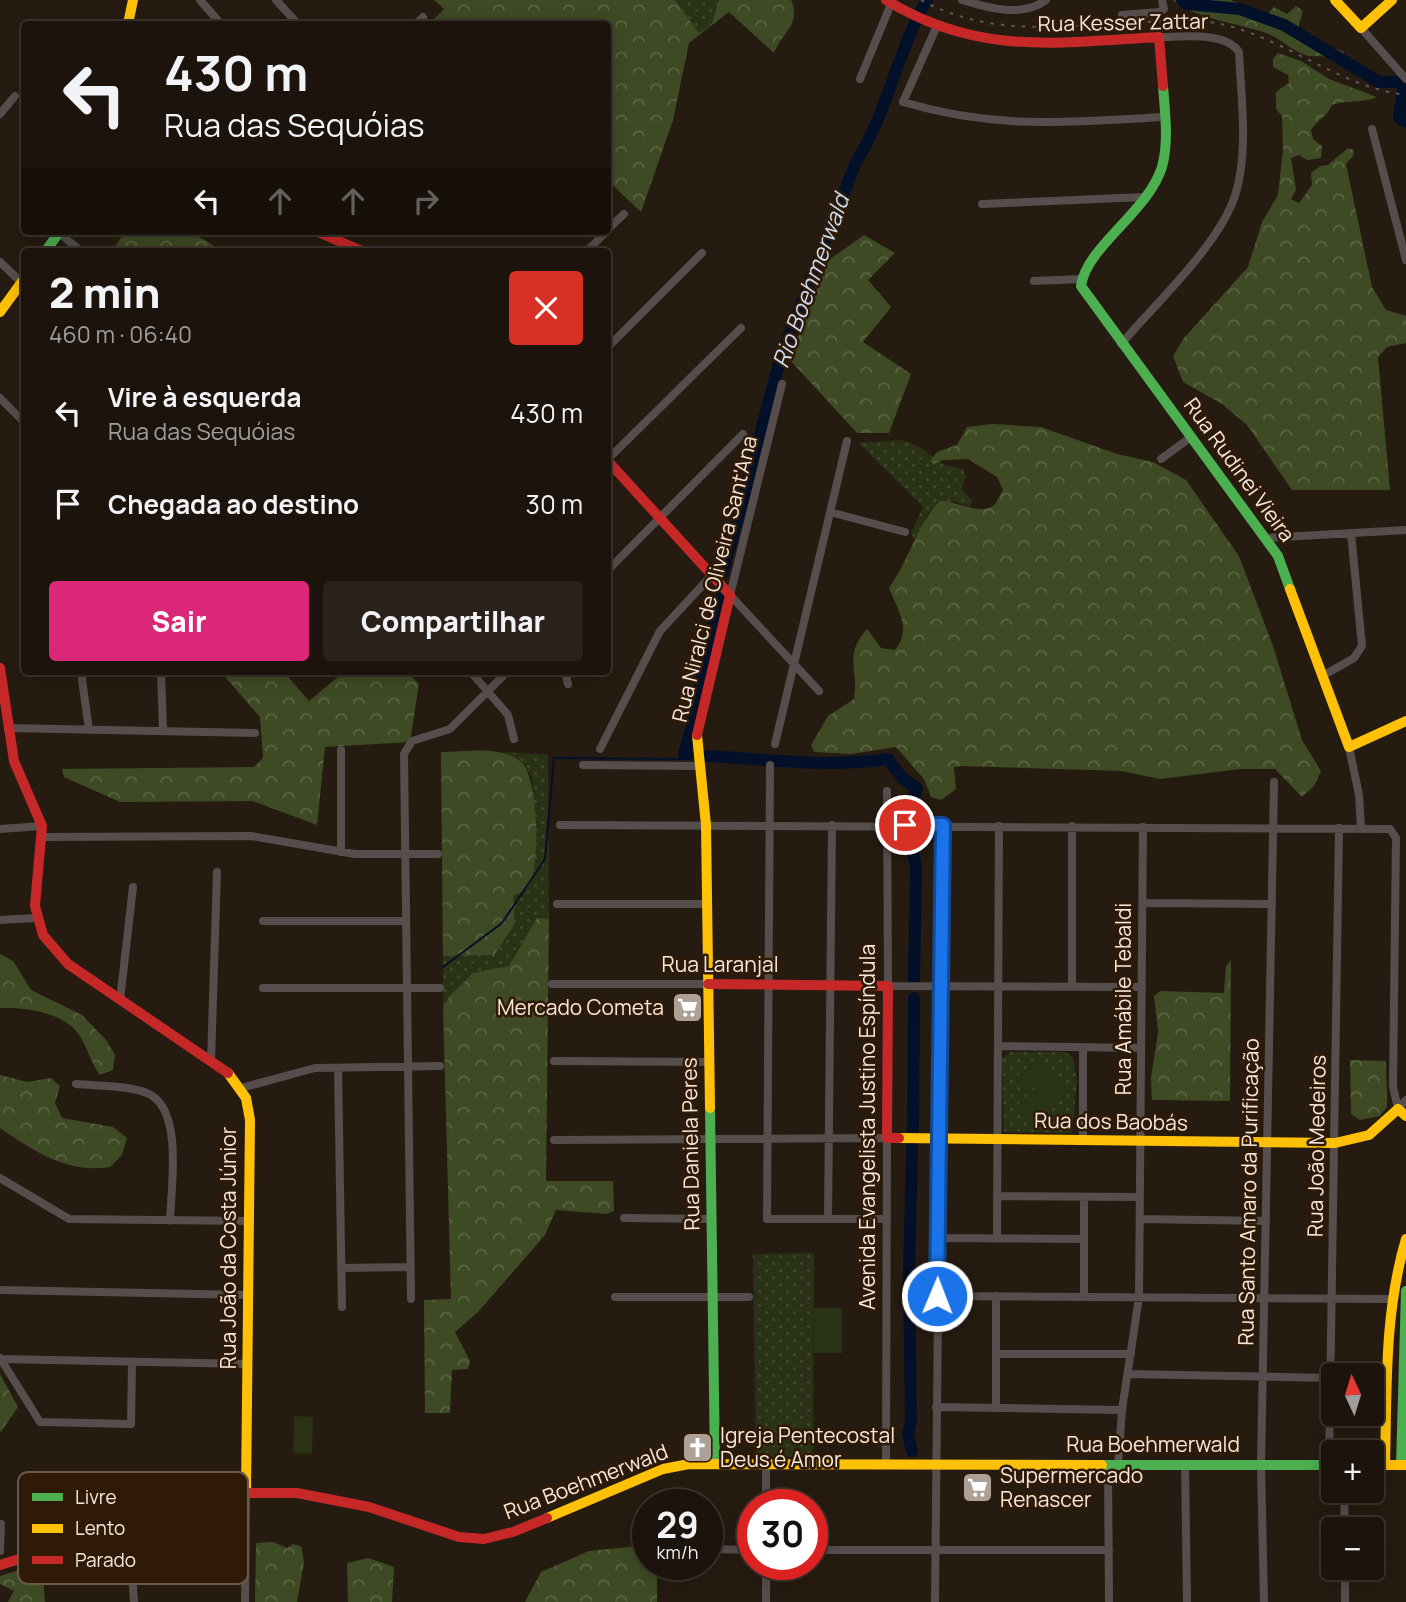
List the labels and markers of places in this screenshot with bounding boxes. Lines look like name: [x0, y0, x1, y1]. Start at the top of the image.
pin: [875, 795, 935, 855]
supermarket icon: Mercado Cometa: [670, 991, 704, 1025]
place label: Mercado Cometa: [497, 993, 664, 1021]
place label: Igreja Pentecostal Deus é Amor: [720, 1421, 895, 1473]
church icon: Igreja Pentecostal Deus é Amor: [680, 1431, 714, 1465]
place label: Supermercado Renascer: [1000, 1461, 1143, 1513]
supermarket icon: Supermercado Renascer: [960, 1471, 994, 1505]

